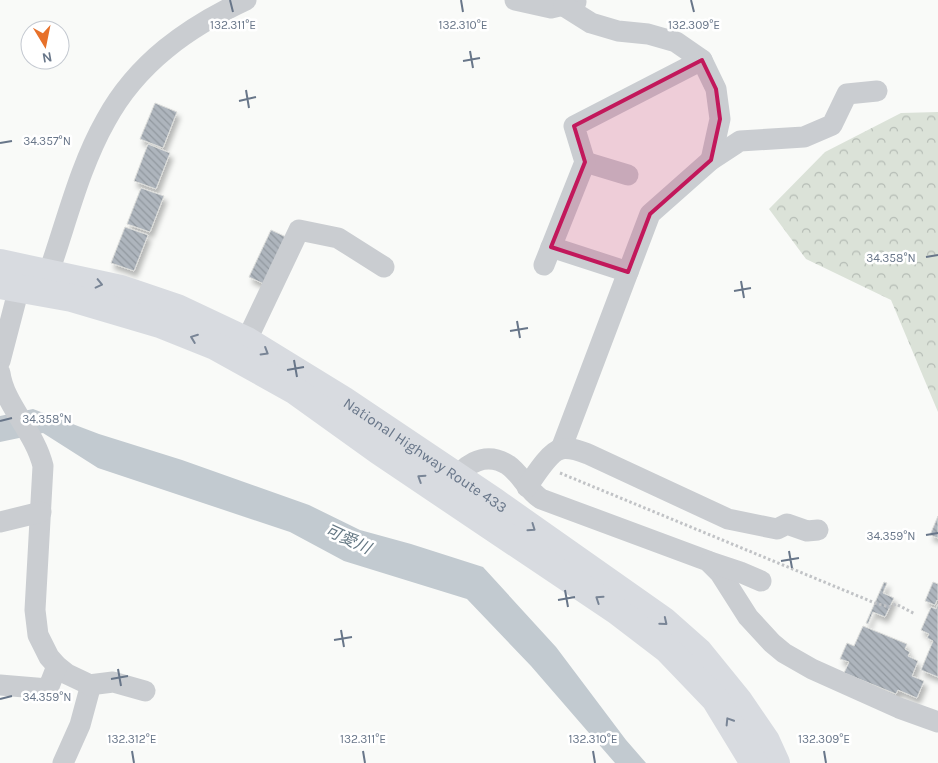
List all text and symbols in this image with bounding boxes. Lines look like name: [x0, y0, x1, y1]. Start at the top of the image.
text: 132.311°E: [210, 18, 256, 32]
text: 132.310°E: [438, 18, 488, 32]
text: 132.309°E: [668, 18, 720, 32]
north arrow: [20, 20, 70, 70]
text: N: [41, 48, 54, 67]
text: 34.357°N: [23, 134, 71, 148]
text: 34.358°N: [866, 251, 916, 265]
one-way arrow: [95, 278, 104, 289]
one-way arrow: [190, 334, 199, 344]
one-way arrow: [259, 345, 268, 355]
street label: National Highway Route 433: [340, 394, 510, 517]
text: 34.358°N: [22, 412, 72, 426]
one-way arrow: [417, 475, 427, 484]
water label: 可愛川: [322, 520, 376, 559]
one-way arrow: [526, 522, 536, 531]
text: 34.359°N: [866, 529, 916, 543]
one-way arrow: [595, 595, 604, 605]
one-way arrow: [659, 617, 668, 626]
text: 34.359°N: [22, 690, 72, 704]
one-way arrow: [725, 718, 735, 727]
text: 132.312°E: [108, 732, 156, 746]
text: 132.311°E: [340, 732, 386, 746]
text: 132.310°E: [568, 732, 618, 746]
text: 132.309°E: [798, 732, 850, 746]

